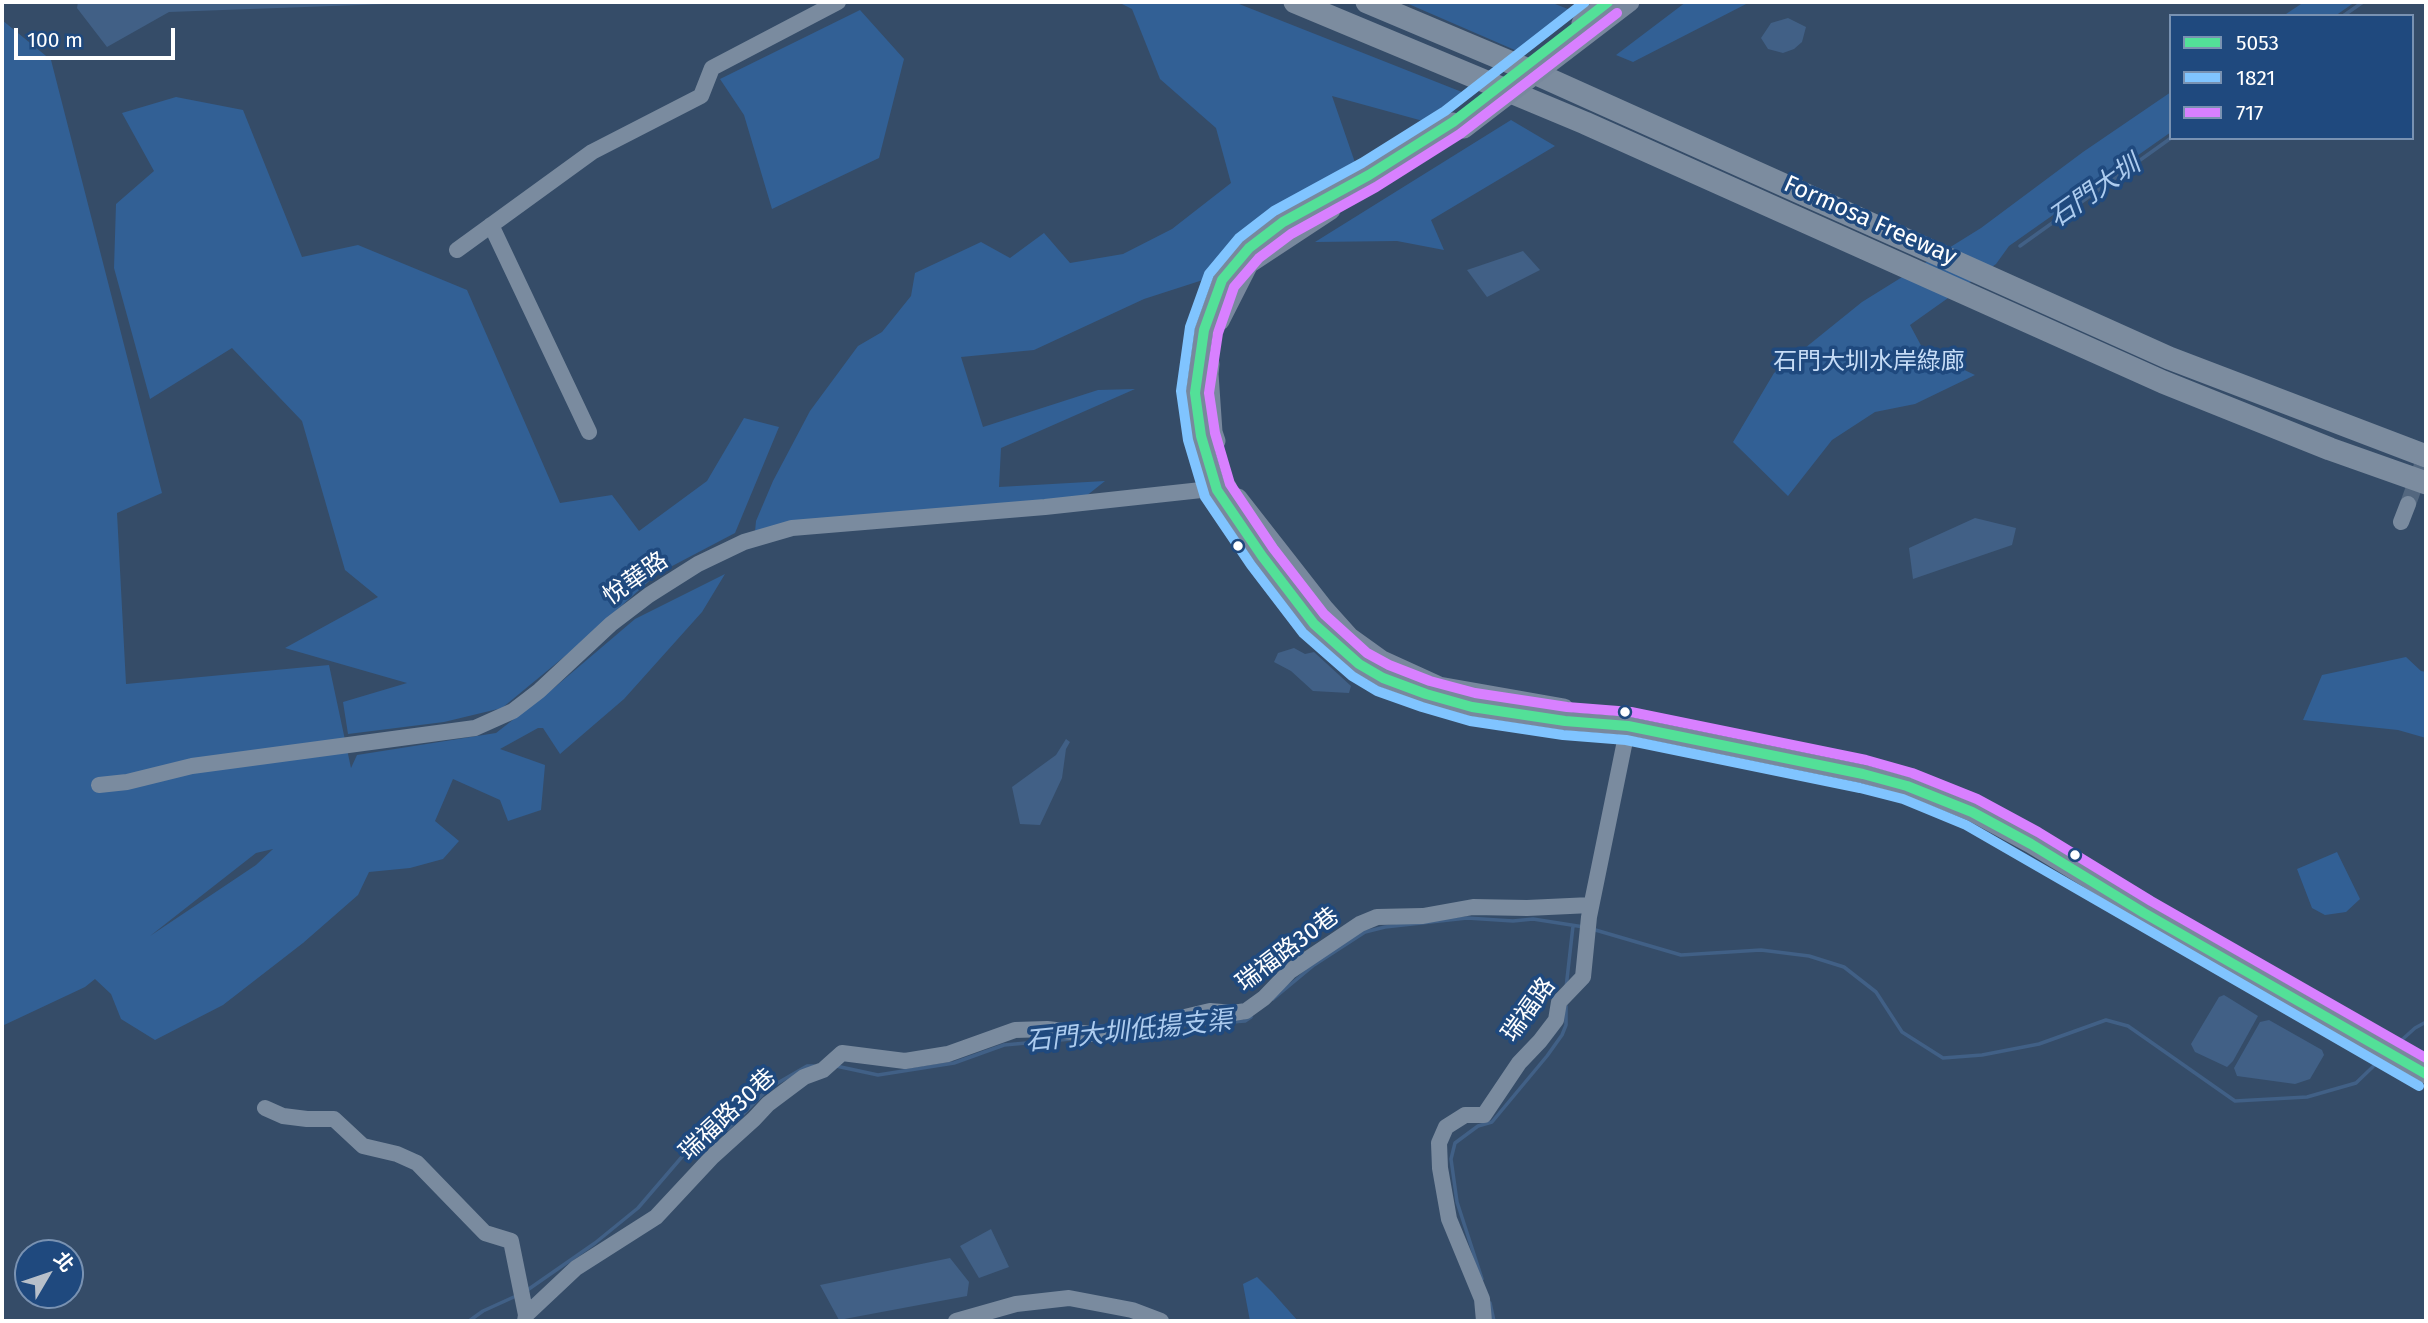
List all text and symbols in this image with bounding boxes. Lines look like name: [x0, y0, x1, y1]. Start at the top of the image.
scale bar: [18, 14, 178, 58]
legend: [2169, 14, 2414, 140]
text: 100 m: [27, 27, 83, 53]
text: 5053: [2236, 30, 2279, 56]
text: 1821: [2236, 65, 2275, 91]
text: 717: [2236, 100, 2263, 126]
water label: 石門大圳: [2043, 149, 2147, 235]
street label: Formosa Freeway: [1779, 170, 1961, 272]
park label: 石門大圳水岸綠廊: [1773, 348, 1965, 376]
unlabelled marker: [1231, 539, 1245, 553]
street label: 悅華路: [598, 547, 674, 611]
unlabelled marker: [1618, 705, 1632, 719]
unlabelled marker: [2068, 848, 2082, 862]
street label: 瑞福路30巷: [1231, 902, 1345, 998]
street label: 瑞福路: [1496, 972, 1562, 1048]
water label: 石門大圳低揚支渠: [1024, 1006, 1234, 1058]
street label: 瑞福路30巷: [674, 1063, 782, 1167]
north arrow: [14, 1239, 84, 1309]
text: 北: [49, 1247, 79, 1276]

